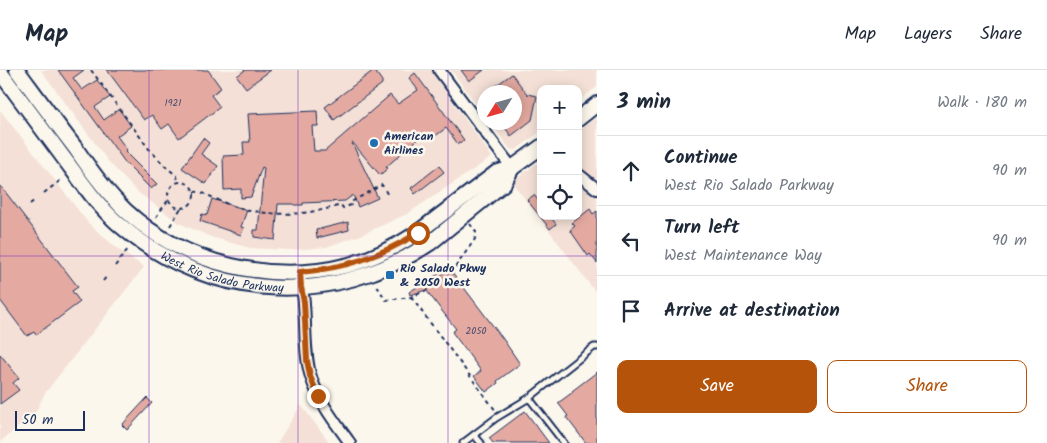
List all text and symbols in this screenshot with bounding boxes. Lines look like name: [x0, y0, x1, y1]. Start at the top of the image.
text: Map: [25, 15, 68, 54]
text: Map: [845, 20, 876, 49]
text: Layers: [904, 20, 952, 49]
text: Share: [980, 20, 1022, 49]
north arrow: [477, 85, 522, 130]
map controls: [537, 85, 582, 220]
button: +: [537, 85, 582, 130]
text: 3 min: [617, 86, 671, 119]
text: Walk · 180 m: [937, 90, 1027, 115]
house number: 1921: [165, 95, 181, 111]
place label: American Airlines: [384, 127, 434, 160]
button: −: [537, 130, 582, 175]
marker: American Airlines: [368, 137, 380, 149]
text: Continue: [664, 143, 737, 173]
icon: ahead: [617, 157, 645, 185]
text: 90 m: [992, 158, 1027, 183]
text: West Rio Salado Parkway: [664, 173, 834, 198]
button: locate: [537, 175, 582, 220]
text: Turn left: [664, 213, 739, 243]
route start: [407, 222, 430, 245]
icon: left: [617, 227, 645, 255]
text: 90 m: [992, 228, 1027, 253]
text: West Maintenance Way: [664, 243, 822, 268]
street label: West Rio Salado Parkway: [157, 246, 284, 297]
place label: Rio Salado Pkwy & 2050 West: [400, 259, 487, 292]
marker: Rio Salado Pkwy & 2050 West: [384, 269, 396, 281]
text: Arrive at destination: [664, 296, 840, 326]
icon: arrive: [617, 297, 645, 325]
house number: 2050: [465, 323, 487, 339]
button: Save: [617, 360, 817, 413]
button: Share: [827, 360, 1027, 413]
route end: [307, 385, 330, 408]
scale bar: [15, 408, 85, 431]
text: 50 m: [22, 409, 53, 431]

